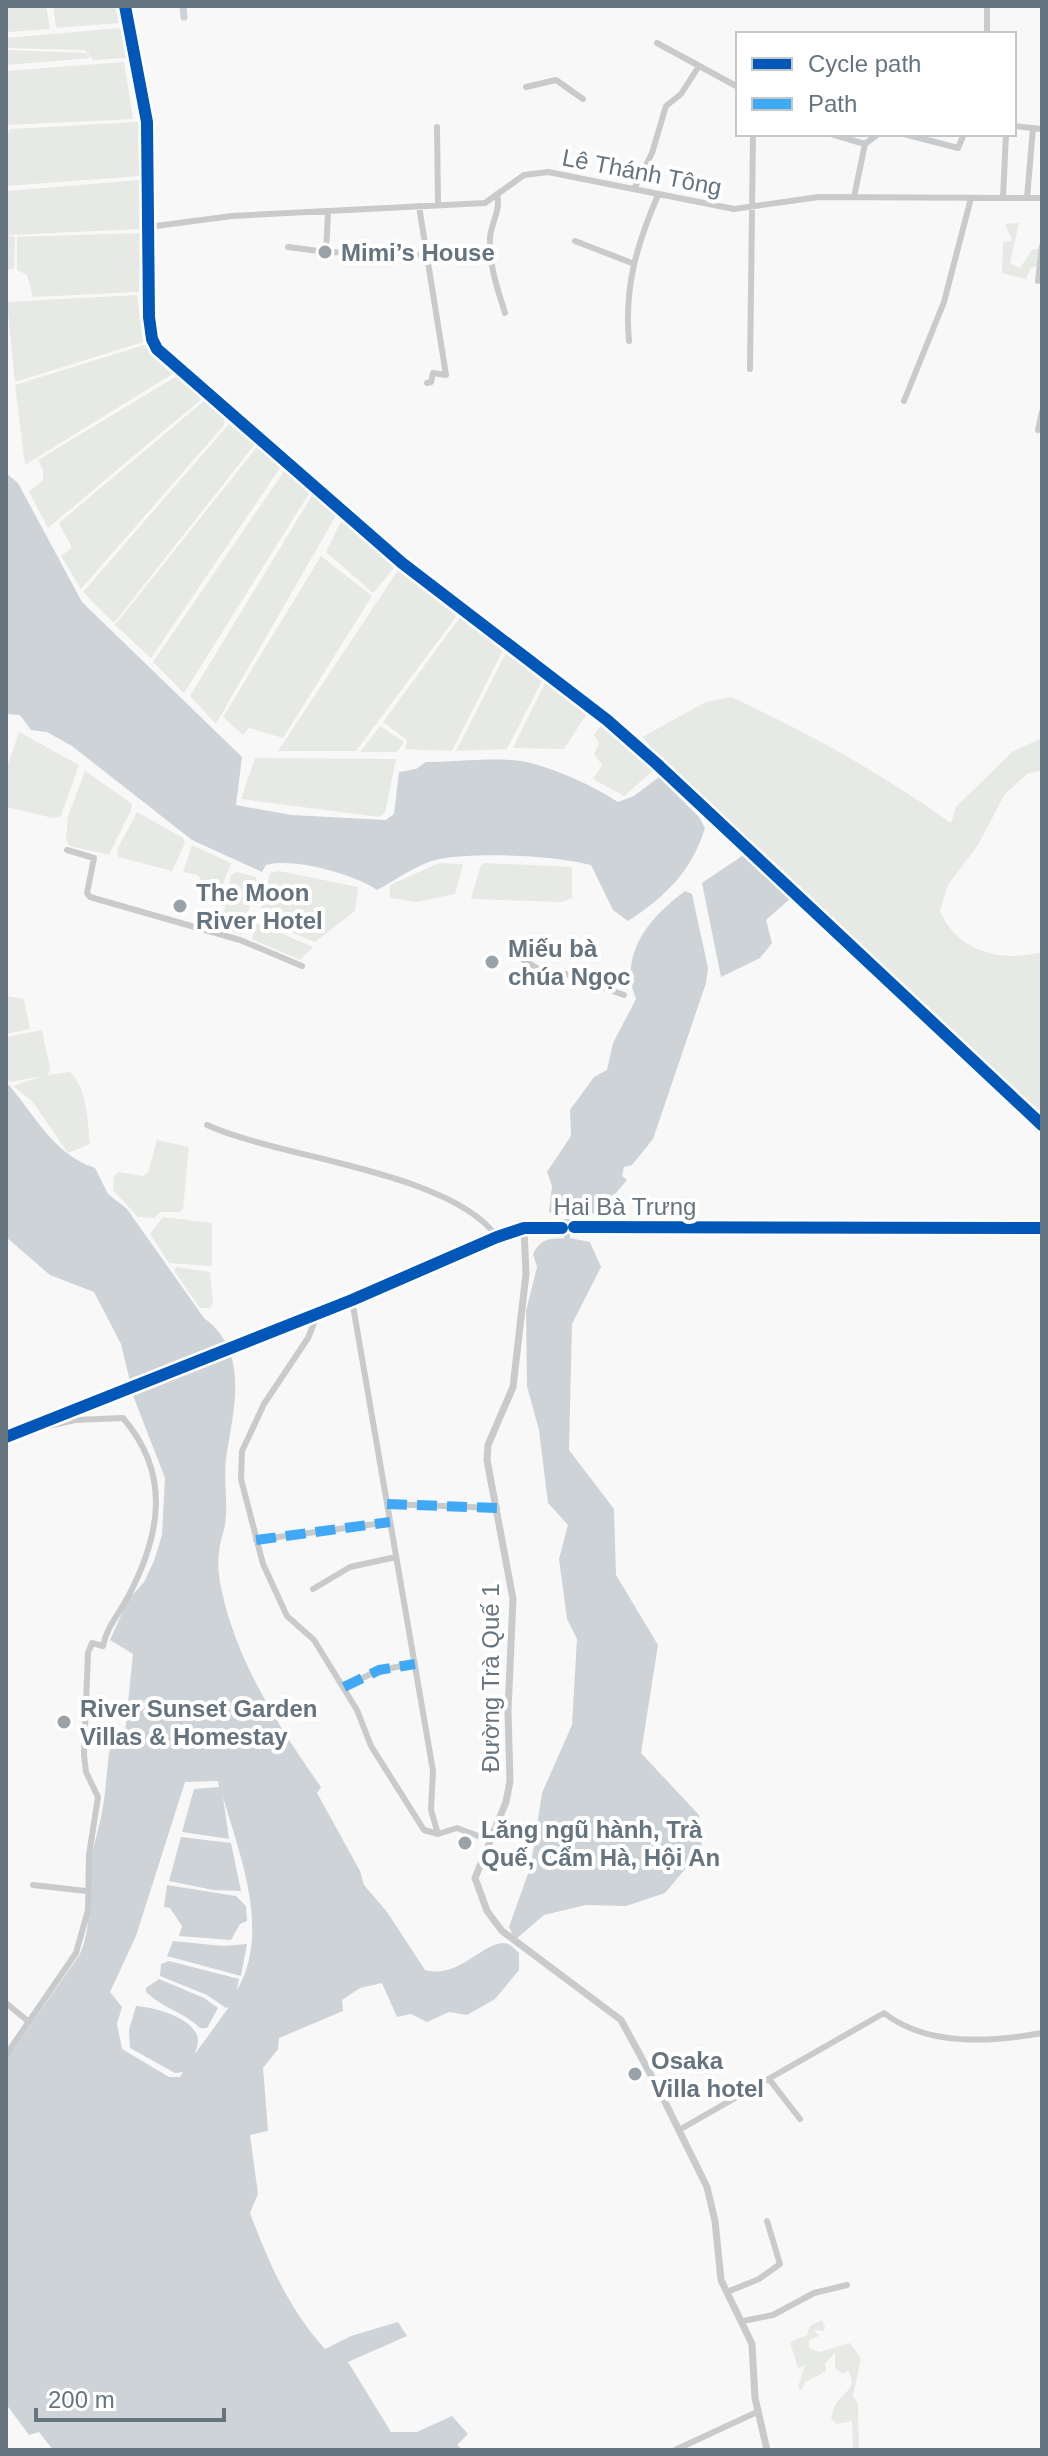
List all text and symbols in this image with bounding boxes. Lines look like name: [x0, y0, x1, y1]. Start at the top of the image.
legend: [736, 32, 1016, 136]
text: Cycle path: [808, 50, 921, 77]
text: Path: [808, 90, 857, 117]
street label: Lê Thánh Tông: [560, 143, 724, 201]
place label: Mimi’s House: [341, 239, 495, 266]
marker: Mimi’s House: [316, 243, 334, 261]
place label: The Moon River Hotel: [196, 879, 323, 934]
marker: The Moon River Hotel: [171, 897, 189, 915]
place label: Miếu bà chúa Ngọc: [508, 935, 631, 990]
marker: Miếu bà chúa Ngọc: [483, 953, 501, 971]
street label: Hai Bà Trưng: [554, 1193, 696, 1220]
street label: Đường Trà Quế 1: [477, 1583, 504, 1773]
place label: River Sunset Garden Villas & Homestay: [80, 1695, 317, 1750]
marker: River Sunset Garden Villas & Homestay: [55, 1713, 73, 1731]
place label: Lăng ngũ hành, Trà Quế, Cẩm Hà, Hội An: [481, 1816, 720, 1871]
marker: Lăng ngũ hành, Trà Quế, Cẩm Hà, Hội An: [456, 1834, 474, 1852]
place label: Osaka Villa hotel: [651, 2047, 764, 2102]
marker: Osaka Villa hotel: [626, 2065, 644, 2083]
scale bar: [36, 2372, 224, 2422]
text: 200 m: [48, 2386, 115, 2413]

